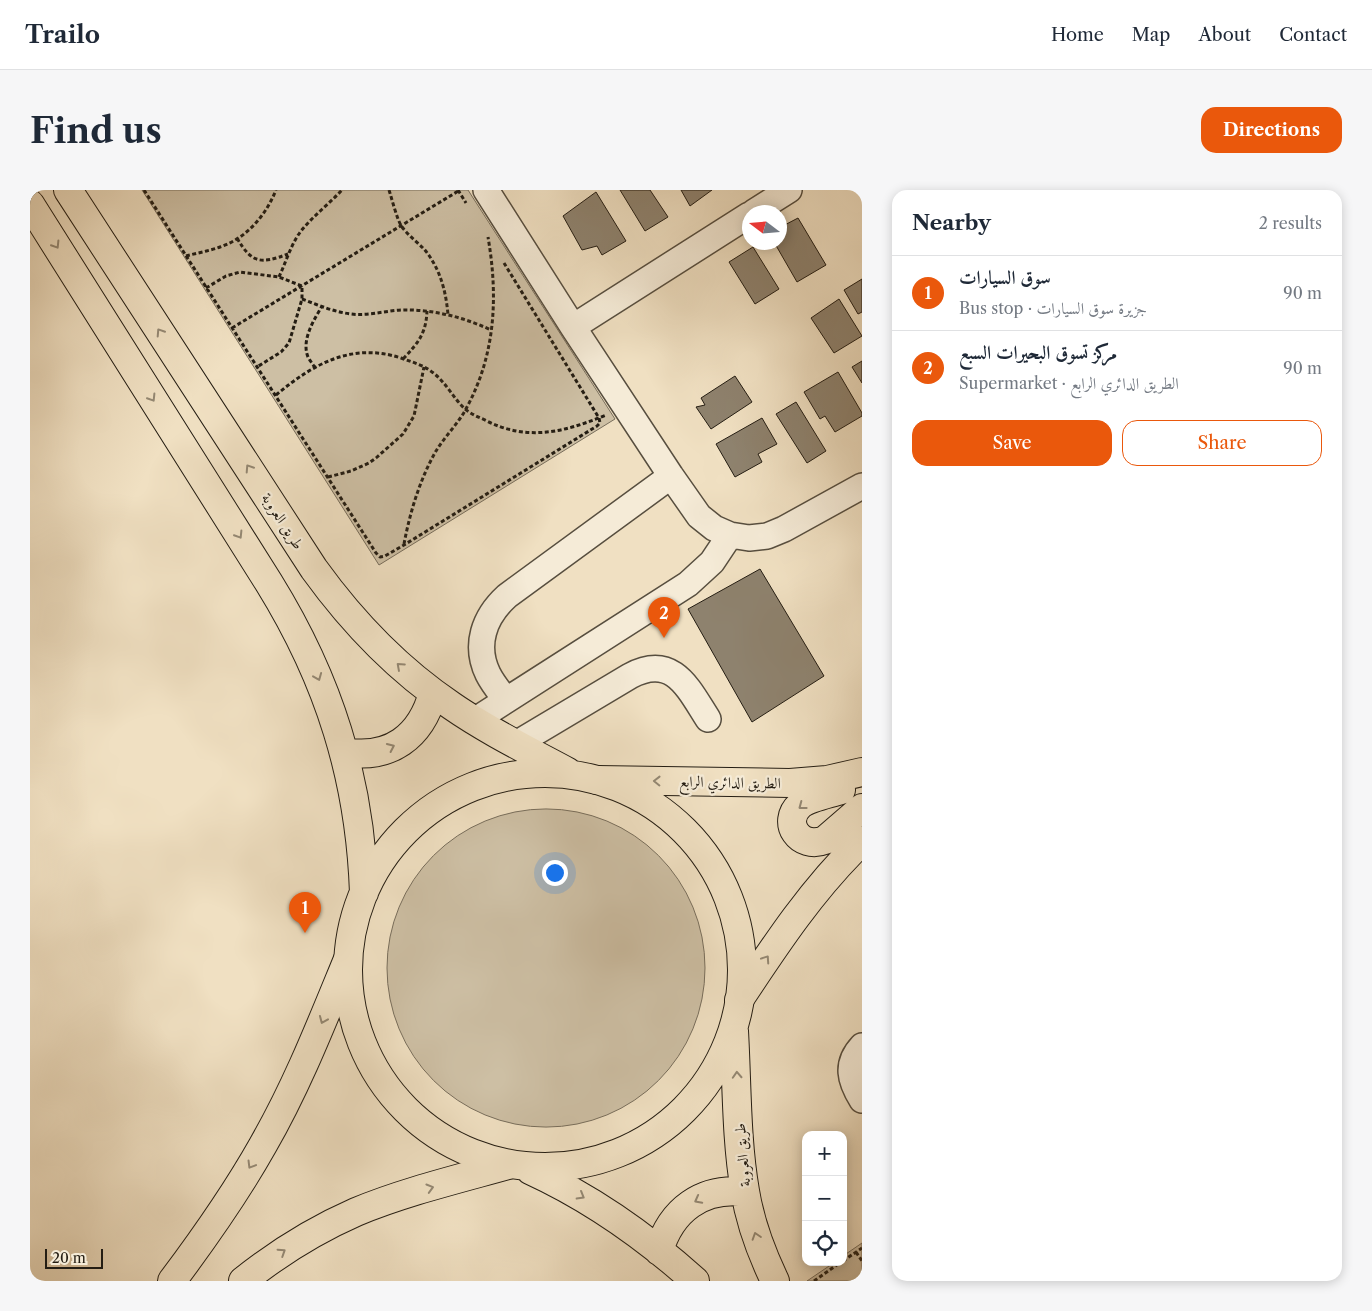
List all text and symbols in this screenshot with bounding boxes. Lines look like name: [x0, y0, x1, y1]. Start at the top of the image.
text: Trailo: [25, 20, 100, 49]
text: Home: [1051, 24, 1104, 46]
text: Map: [1132, 24, 1170, 46]
text: About: [1198, 24, 1251, 46]
text: Contact: [1279, 24, 1347, 46]
button: Directions: [1201, 107, 1342, 153]
text: Find us: [30, 109, 162, 152]
north arrow: [742, 205, 787, 250]
text: Nearby: [912, 210, 991, 235]
text: 2 results: [1259, 213, 1322, 233]
one-way arrow: [50, 240, 59, 249]
text: سوق السيارات: [959, 266, 1051, 289]
text: 1: [924, 283, 932, 303]
text: 90 m: [1283, 283, 1322, 303]
text: Bus stop · جزيرة سوق السيارات: [959, 298, 1147, 318]
one-way arrow: [157, 328, 167, 337]
text: مركز تسوق البحيرات السبع: [959, 341, 1117, 364]
text: 2: [923, 358, 933, 378]
text: 90 m: [1283, 358, 1322, 378]
text: Supermarket · الطريق الدائري الرابع: [959, 373, 1179, 393]
one-way arrow: [146, 392, 155, 401]
button: Save: [912, 420, 1112, 466]
button: Share: [1122, 420, 1322, 466]
one-way arrow: [246, 464, 255, 474]
street label: طريق العروبة: [257, 489, 308, 553]
one-way arrow: [233, 529, 242, 539]
pin: 2: [648, 597, 680, 638]
one-way arrow: [396, 663, 405, 672]
one-way arrow: [312, 672, 322, 680]
one-way arrow: [386, 743, 395, 753]
street label: الطريق الدائري الرابع: [679, 772, 781, 797]
one-way arrow: [653, 776, 660, 786]
one-way arrow: [798, 800, 808, 809]
your location: [542, 860, 568, 886]
pin: 1: [289, 892, 321, 933]
one-way arrow: [760, 956, 769, 965]
one-way arrow: [319, 1015, 329, 1024]
one-way arrow: [731, 1071, 742, 1079]
street label: طريق العروبة: [730, 1122, 755, 1188]
map controls: [802, 1131, 847, 1266]
button: +: [802, 1131, 847, 1176]
one-way arrow: [248, 1160, 258, 1169]
button: −: [802, 1176, 847, 1221]
one-way arrow: [426, 1183, 434, 1193]
one-way arrow: [575, 1190, 584, 1200]
one-way arrow: [694, 1194, 703, 1204]
button: locate: [802, 1221, 847, 1266]
one-way arrow: [752, 1232, 762, 1241]
scale bar: [45, 1246, 102, 1269]
text: 20 m: [52, 1249, 86, 1267]
one-way arrow: [276, 1249, 286, 1258]

